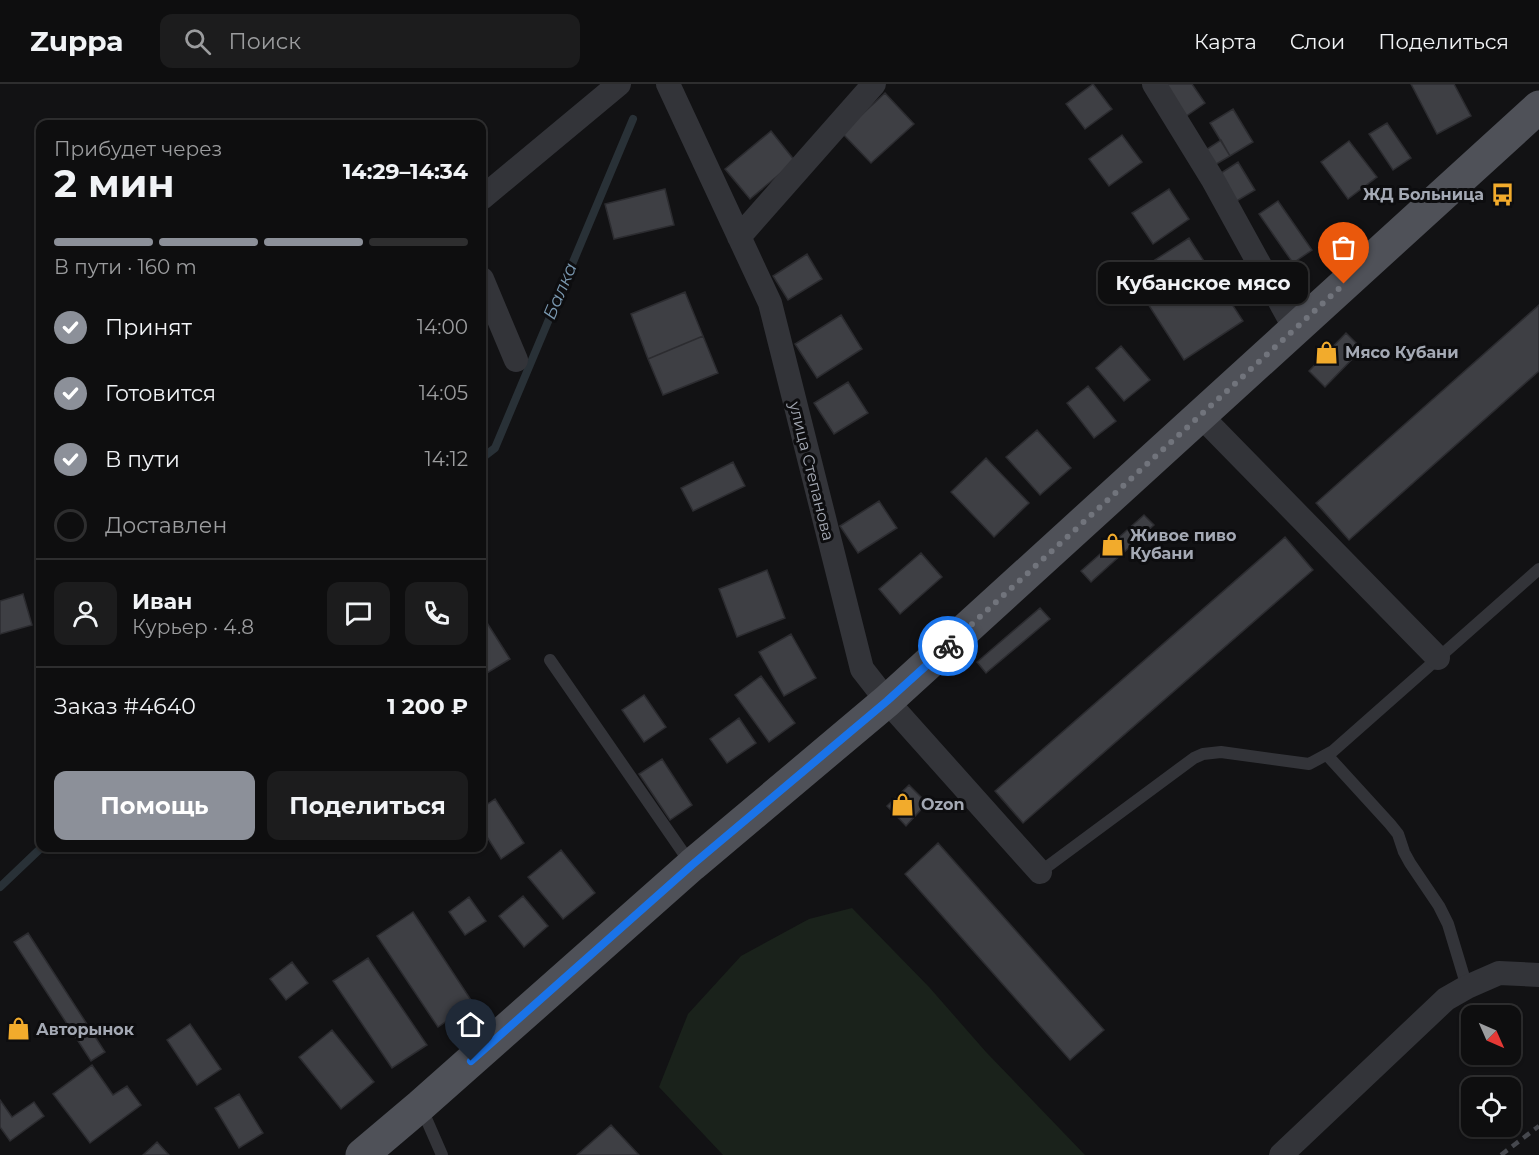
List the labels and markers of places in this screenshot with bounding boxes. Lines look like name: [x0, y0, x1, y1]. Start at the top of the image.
bus stop icon: ЖД Больница: [1489, 181, 1515, 207]
place label: ЖД Больница: [1363, 185, 1484, 204]
pin: [1318, 222, 1369, 284]
callout: Кубанское мясо: [1098, 263, 1308, 305]
shop icon: Мясо Кубани: [1314, 339, 1340, 365]
place label: Мясо Кубани: [1345, 343, 1459, 362]
place label: Живое пиво Кубани: [1130, 526, 1236, 563]
shop icon: Живое пиво Кубани: [1099, 531, 1125, 557]
shop icon: Ozon: [890, 791, 916, 817]
place label: Ozon: [921, 795, 965, 814]
pin: [445, 999, 496, 1061]
shop icon: Авторынок: [5, 1016, 31, 1042]
place label: Авторынок: [36, 1020, 135, 1039]

